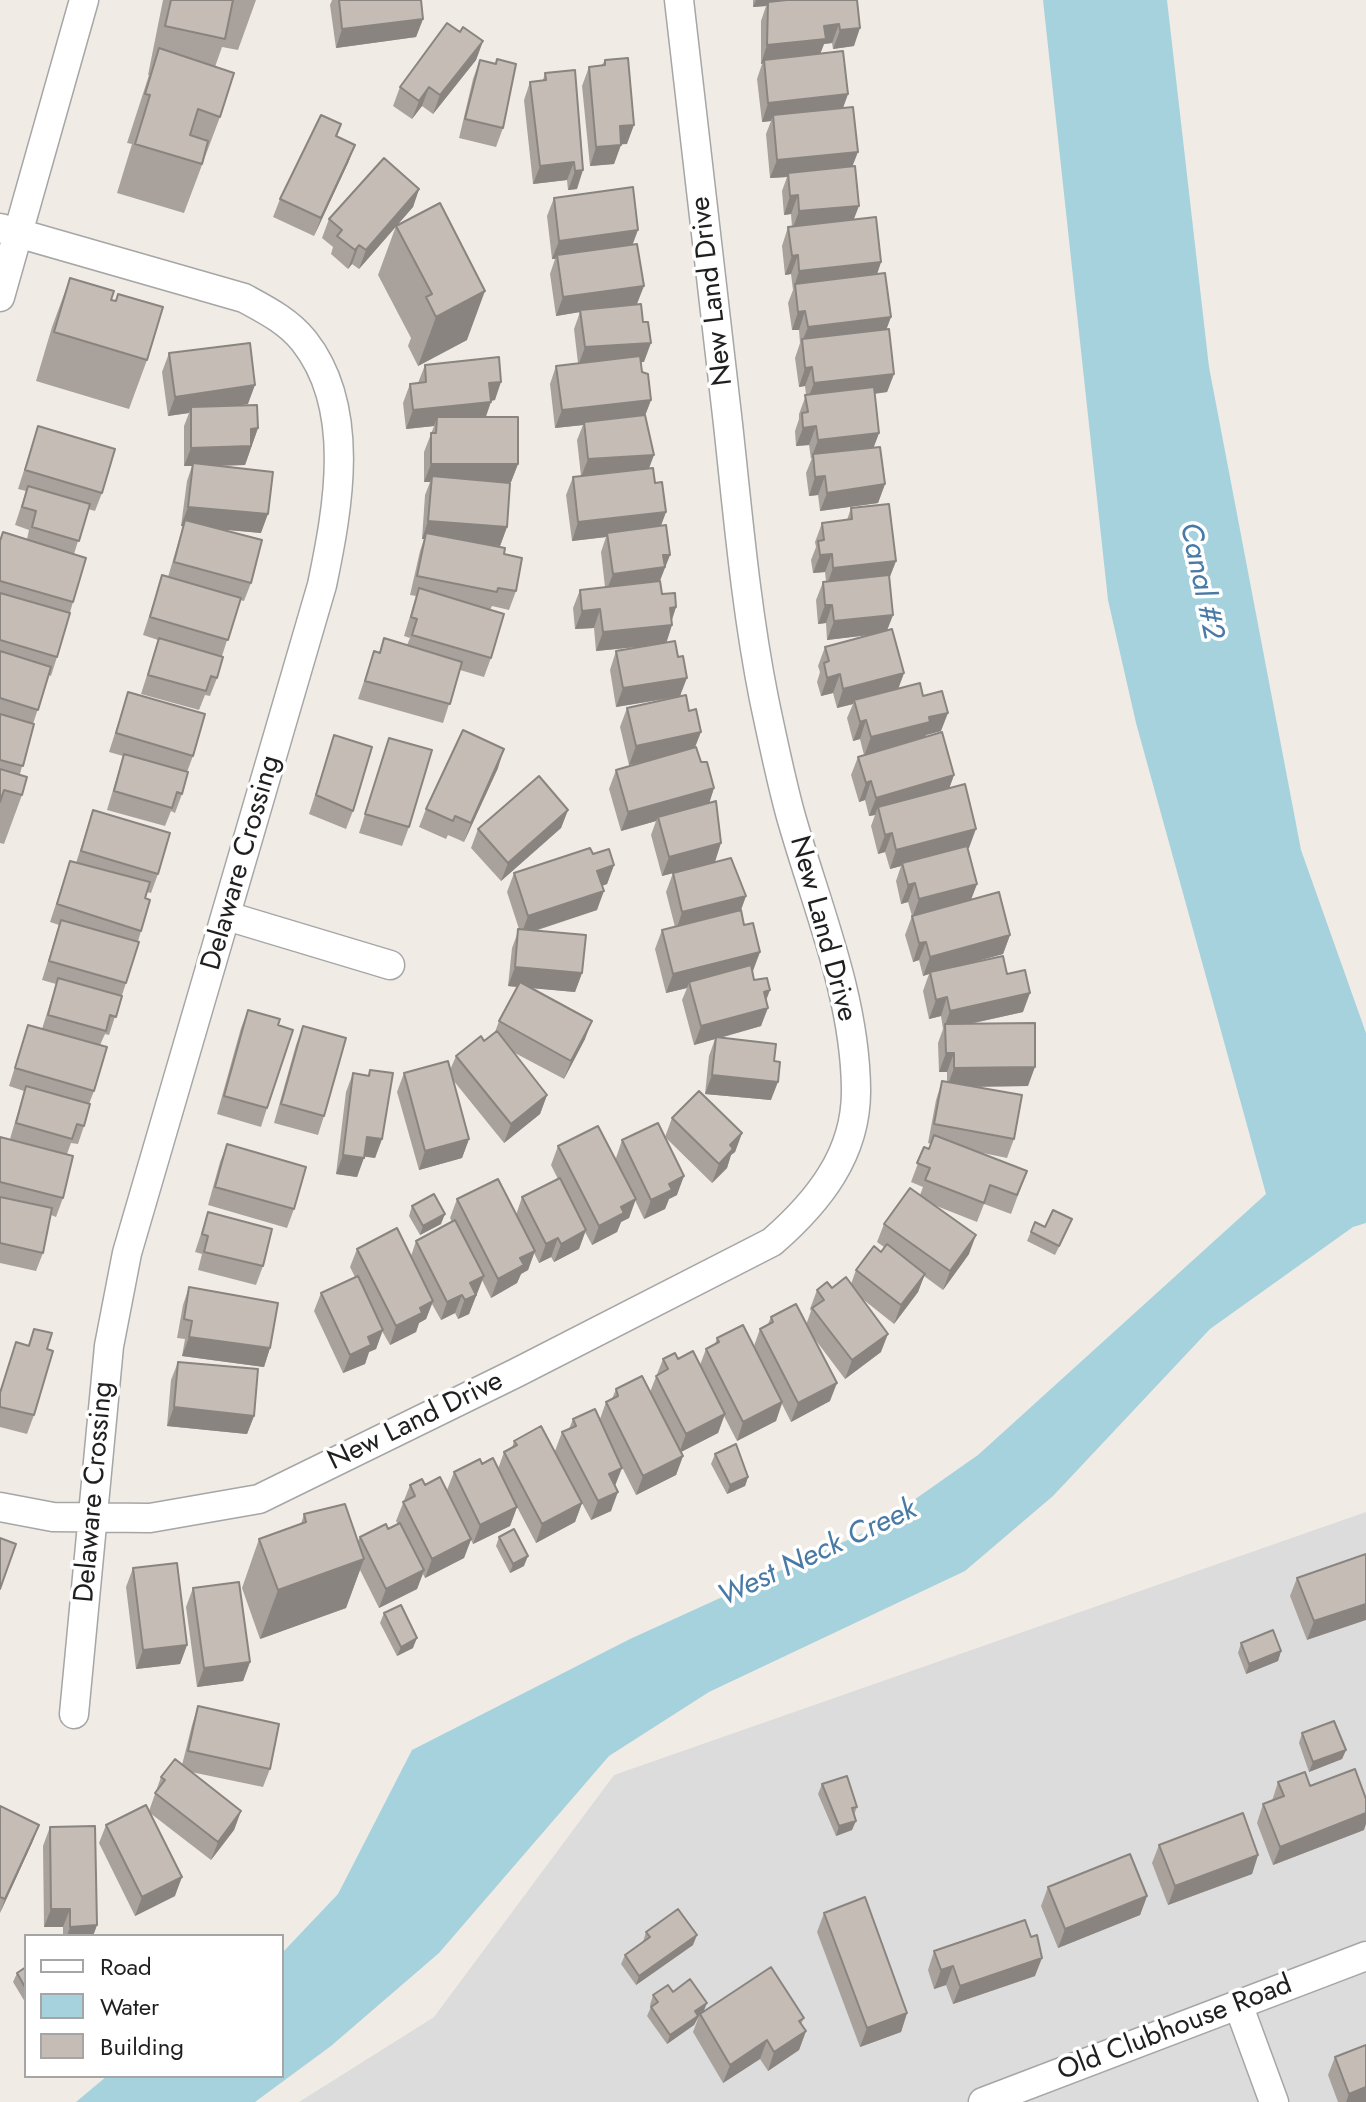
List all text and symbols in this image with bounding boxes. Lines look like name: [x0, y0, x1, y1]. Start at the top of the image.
street label: New Land Drive: [685, 194, 741, 388]
water label: Canal #2: [1170, 519, 1230, 643]
street label: Delaware Crossing: [195, 752, 289, 974]
street label: New Land Drive: [781, 833, 863, 1025]
street label: New Land Drive: [323, 1365, 509, 1479]
street label: Delaware Crossing: [69, 1380, 121, 1604]
water label: West Neck Creek: [713, 1492, 923, 1616]
legend: [24, 1934, 284, 2078]
text: Road: [100, 1949, 152, 1984]
street label: Old Clubhouse Road: [1053, 1969, 1297, 2089]
text: Water: [100, 1989, 159, 2024]
text: Building: [100, 2029, 184, 2064]

